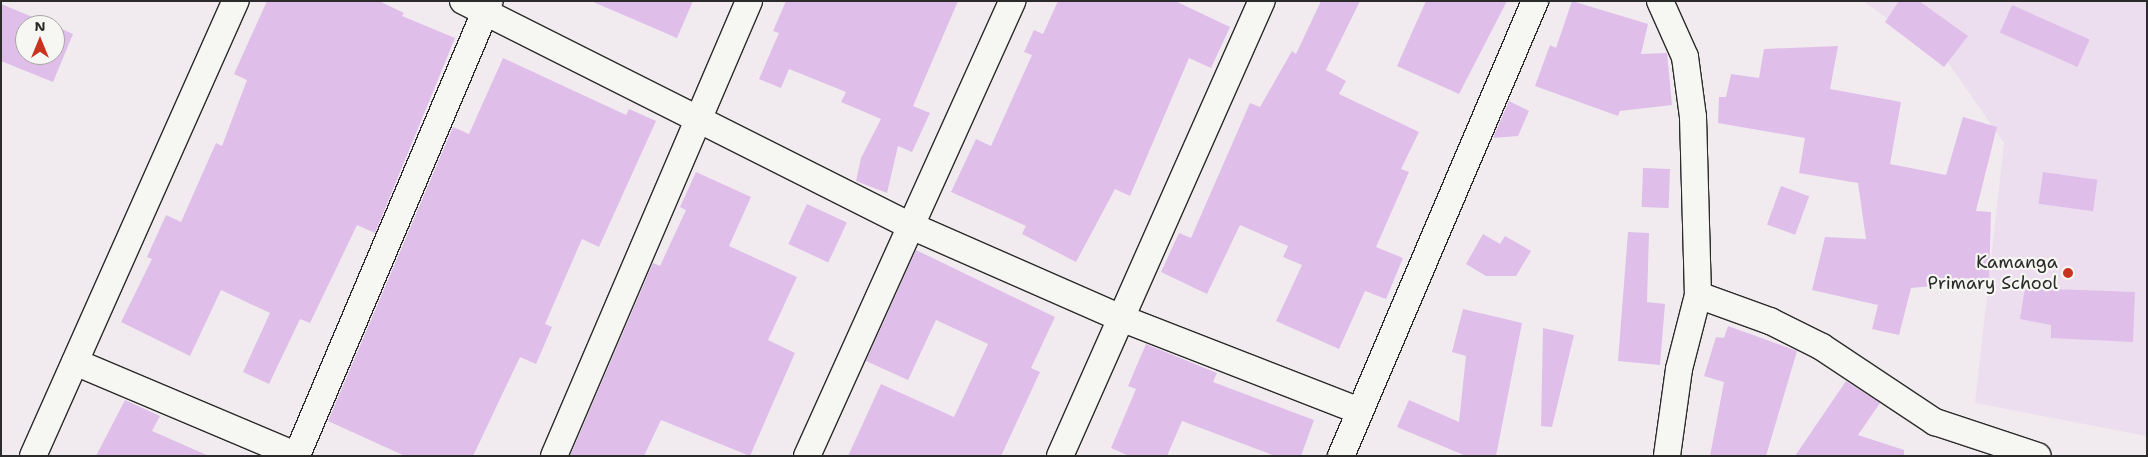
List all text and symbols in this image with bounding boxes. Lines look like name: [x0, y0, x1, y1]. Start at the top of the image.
north arrow: [15, 15, 65, 65]
text: N: [34, 17, 46, 35]
place label: Kamanga Primary School: [1928, 252, 2058, 294]
marker: Kamanga Primary School: [2062, 267, 2074, 279]

